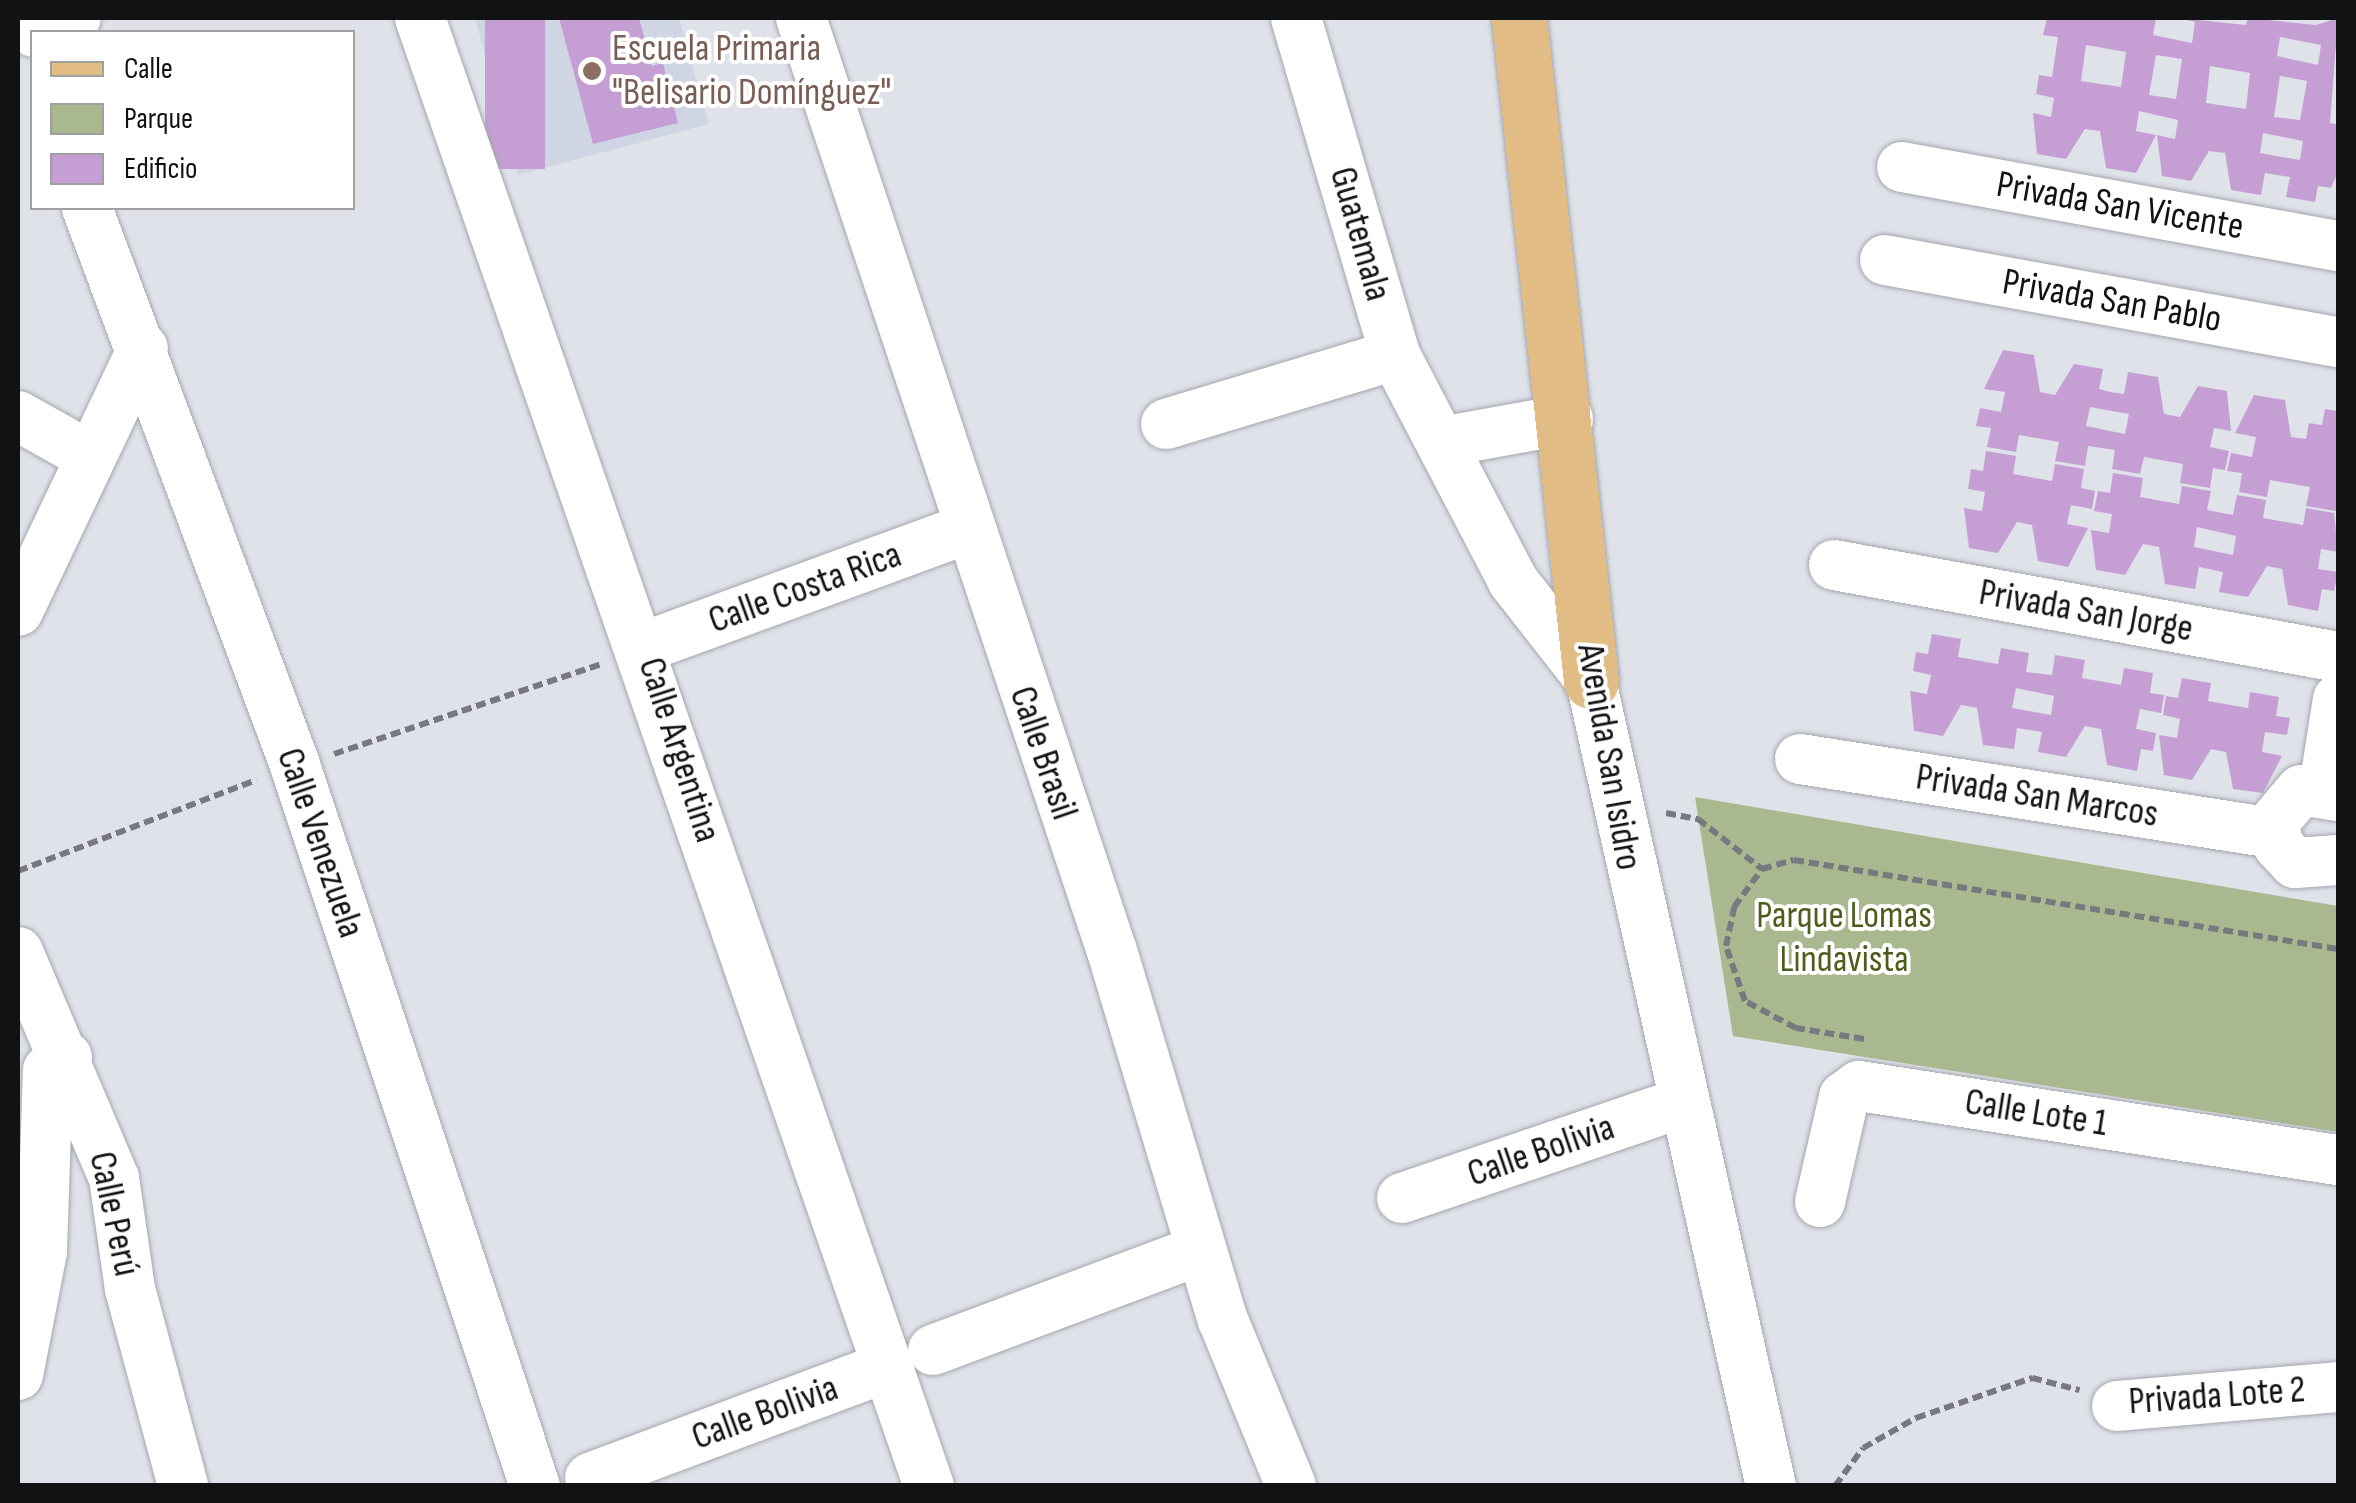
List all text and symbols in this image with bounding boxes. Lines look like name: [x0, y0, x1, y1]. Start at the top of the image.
place label: Escuela Primaria "Belisario Domínguez": [612, 26, 891, 115]
legend: [30, 30, 355, 210]
text: Calle: [124, 51, 173, 87]
marker: Escuela Primaria "Belisario Domínguez": [581, 60, 603, 82]
text: Parque: [124, 101, 193, 137]
text: Edificio: [124, 151, 197, 187]
street label: Guatemala: [1319, 162, 1401, 306]
street label: Privada San Vicente: [1993, 162, 2247, 250]
street label: Privada San Pablo: [1999, 259, 2225, 343]
street label: Calle Costa Rica: [703, 532, 907, 644]
street label: Privada San Jorge: [1976, 570, 2196, 652]
street label: Avenida San Isidro: [1567, 640, 1651, 874]
street label: Calle Argentina: [628, 652, 730, 848]
street label: Calle Brasil: [999, 681, 1087, 825]
street label: Calle Venezuela: [266, 742, 374, 944]
street label: Privada San Marcos: [1913, 754, 2161, 838]
park label: Parque Lomas Lindavista: [1756, 893, 1932, 982]
street label: Calle Lote 1: [1962, 1079, 2110, 1147]
street label: Calle Bolivia: [1462, 1105, 1620, 1197]
street label: Calle Perú: [79, 1148, 149, 1280]
street label: Calle Bolivia: [686, 1366, 844, 1460]
street label: Privada Lote 2: [2127, 1367, 2307, 1425]

